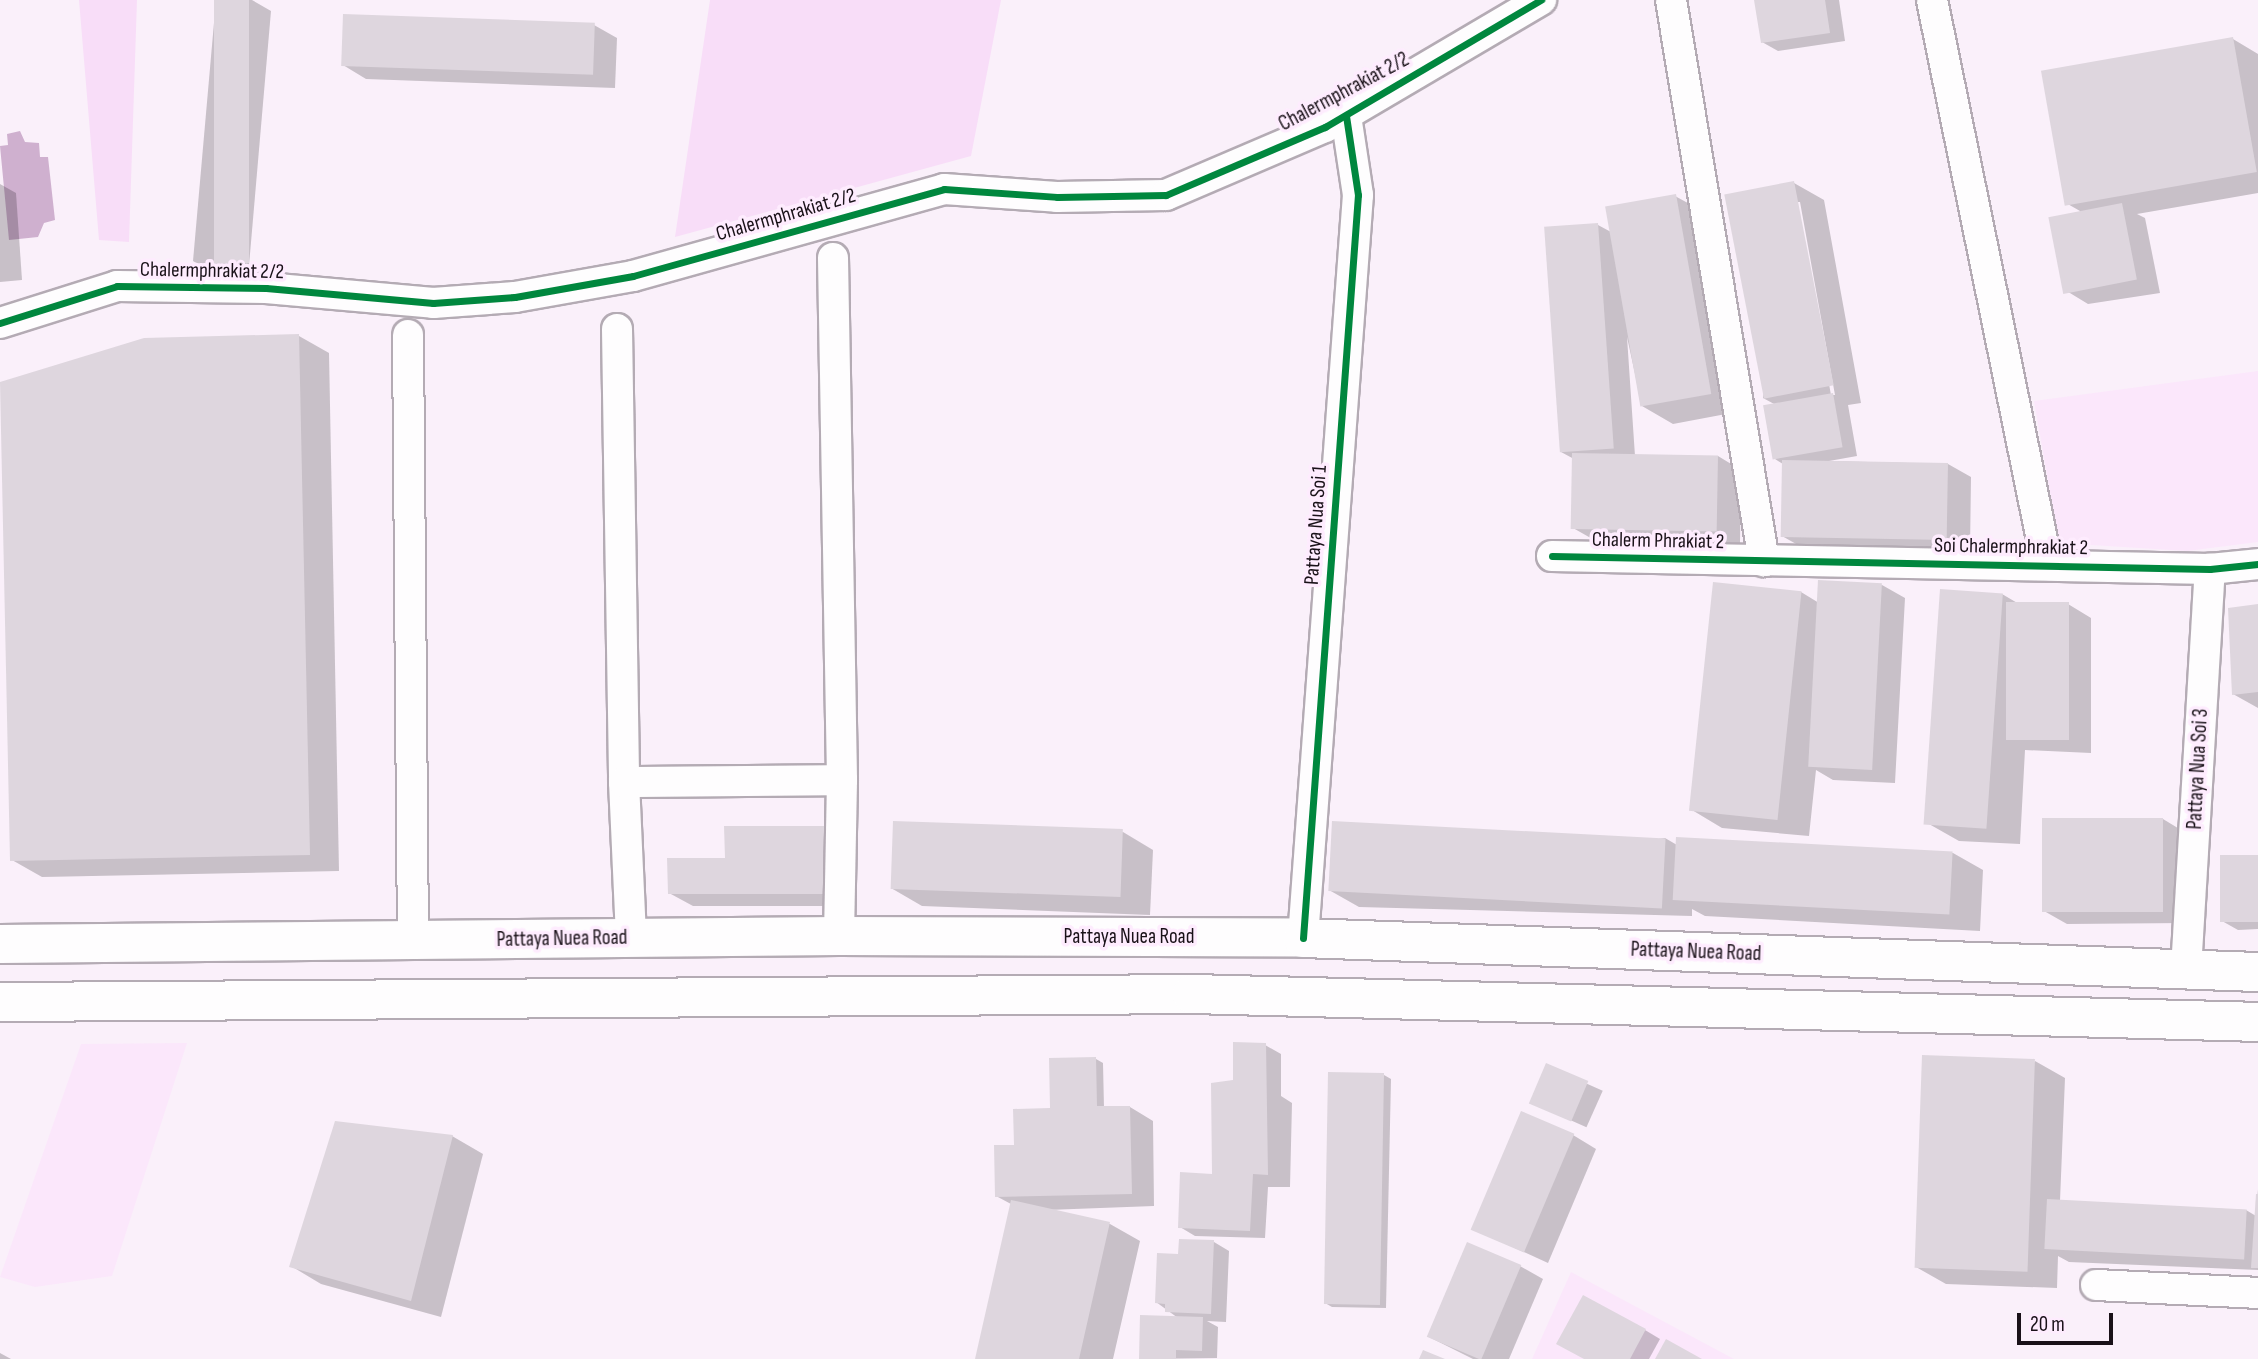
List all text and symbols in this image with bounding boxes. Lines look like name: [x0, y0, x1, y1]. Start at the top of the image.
street label: Chalermphrakiat 2/2: [1274, 47, 1414, 137]
street label: Chalermphrakiat 2/2: [713, 183, 859, 247]
street label: Chalermphrakiat 2/2: [140, 257, 284, 285]
street label: Pattaya Nua Soi 1: [1299, 464, 1333, 586]
street label: Chalerm Phrakiat 2: [1592, 527, 1724, 555]
street label: Soi Chalermphrakiat 2: [1934, 533, 2088, 561]
street label: Pattaya Nua Soi 3: [2182, 708, 2214, 830]
street label: Pattaya Nuea Road: [1064, 924, 1194, 950]
street label: Pattaya Nuea Road: [496, 925, 628, 953]
street label: Pattaya Nuea Road: [1630, 937, 1762, 967]
scale bar: [2020, 1300, 2116, 1344]
text: 20 m: [2030, 1312, 2065, 1337]

